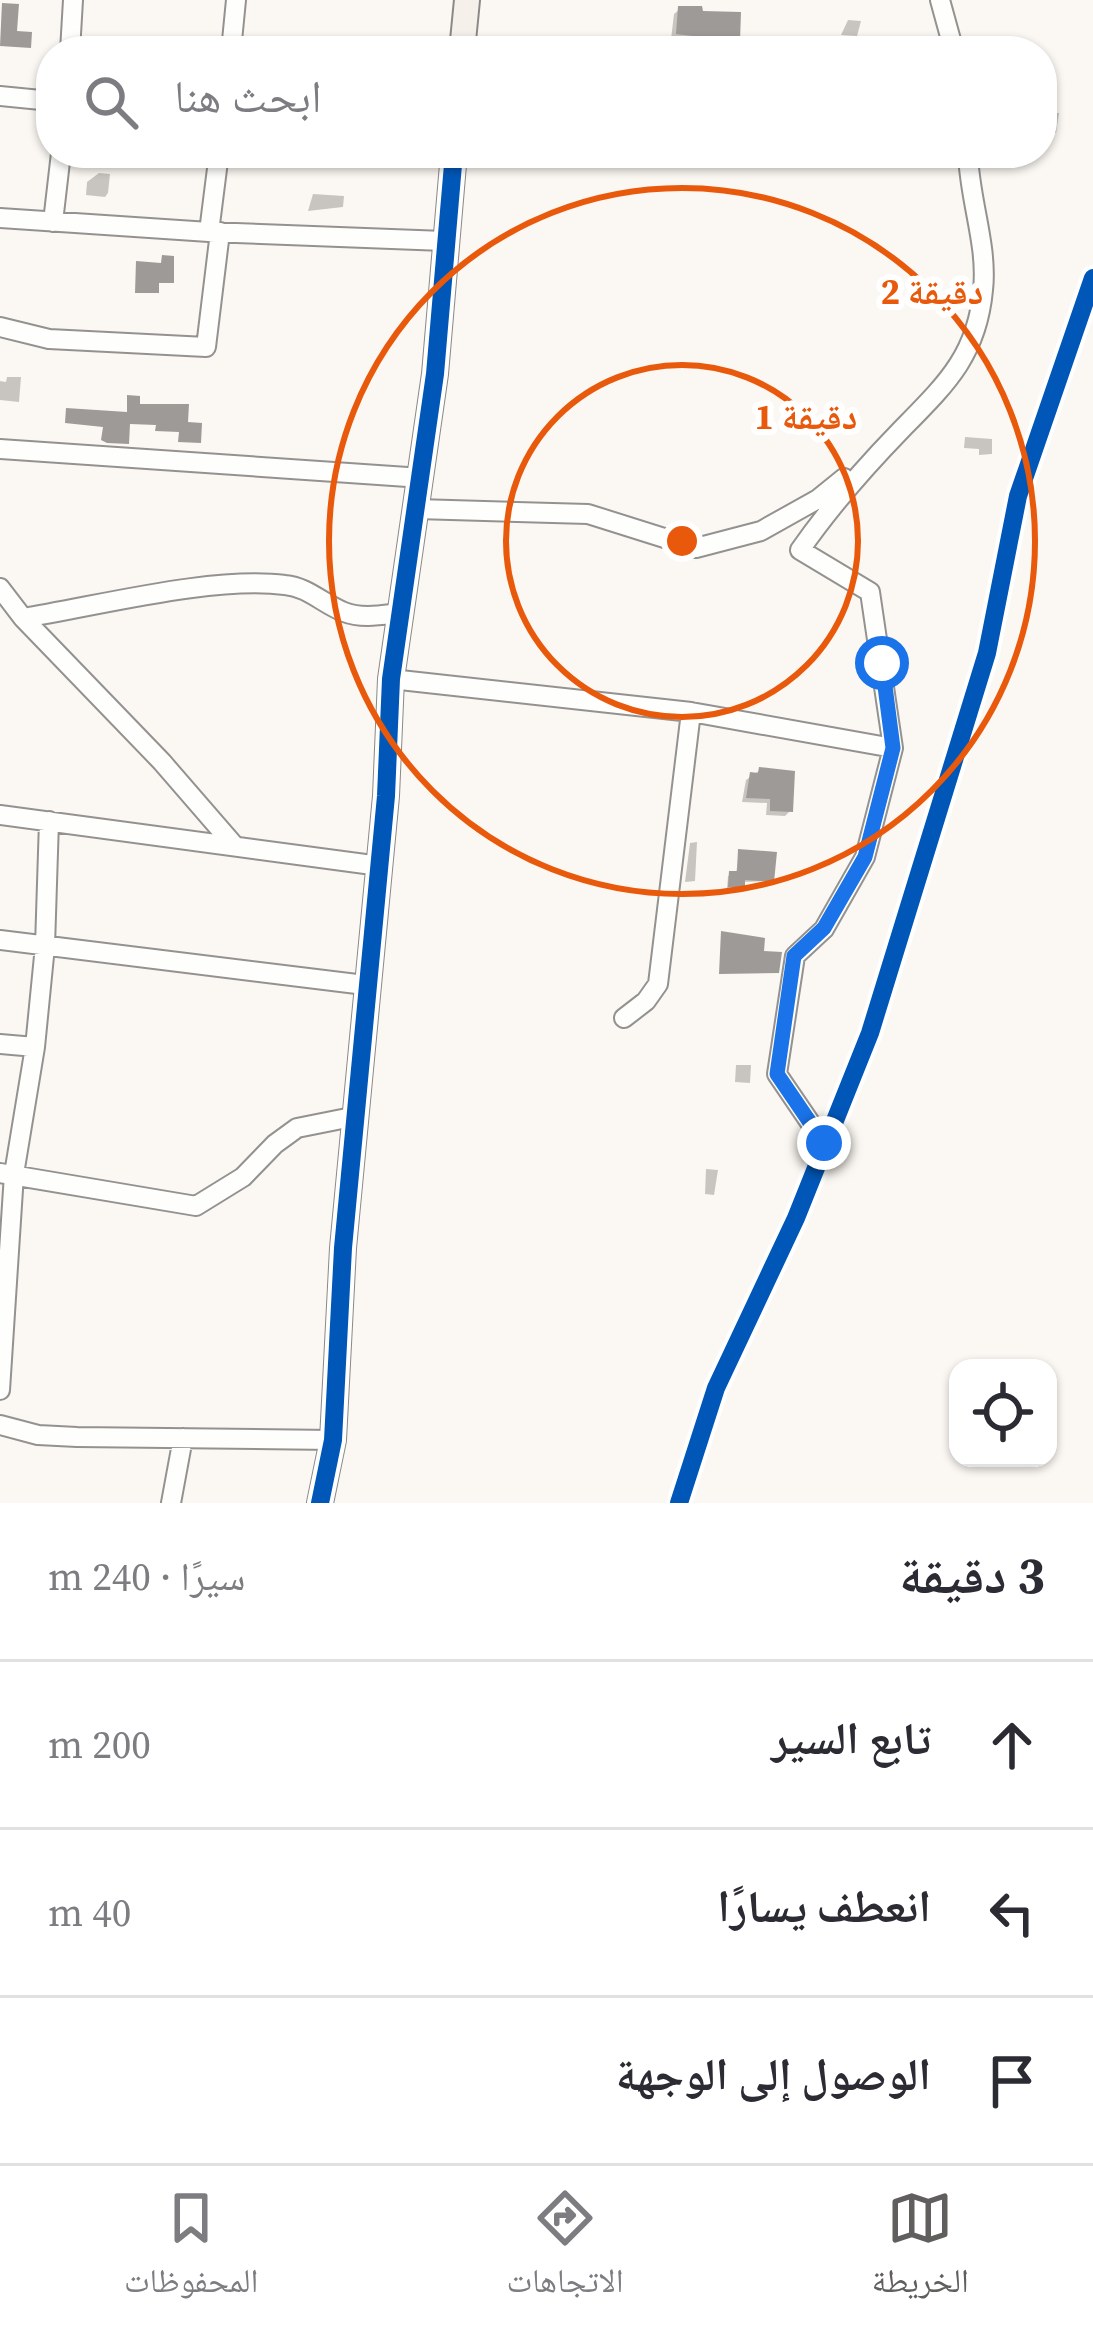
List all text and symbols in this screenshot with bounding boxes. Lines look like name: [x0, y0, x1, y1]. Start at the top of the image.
search box: [36, 36, 1057, 168]
text: ابحث هنا: [174, 65, 322, 127]
icon: search: [78, 69, 144, 135]
text: 2 دقيقة: [881, 267, 983, 316]
text: 1 دقيقة: [755, 392, 857, 441]
centre of rings: [661, 520, 703, 562]
route start: [855, 636, 909, 690]
route end: [797, 1116, 851, 1170]
map controls: [949, 1359, 1057, 1467]
button: locate: [949, 1359, 1057, 1467]
text: 3 دقيقة: [899, 1540, 1045, 1610]
text: سيرًا · 240 m: [48, 1550, 245, 1603]
text: تابع السير: [771, 1707, 931, 1769]
icon: ahead: [979, 1712, 1045, 1778]
text: 200 m: [48, 1718, 151, 1771]
text: انعطف يسارًا: [717, 1875, 931, 1937]
icon: left: [979, 1880, 1045, 1946]
text: 40 m: [48, 1886, 131, 1939]
text: الوصول إلى الوجهة: [616, 2043, 931, 2105]
icon: arrive: [979, 2048, 1045, 2114]
tab: المحفوظات: [124, 2185, 258, 2313]
tab: الاتجاهات: [506, 2185, 624, 2313]
tab: الخريطة: [872, 2185, 969, 2313]

